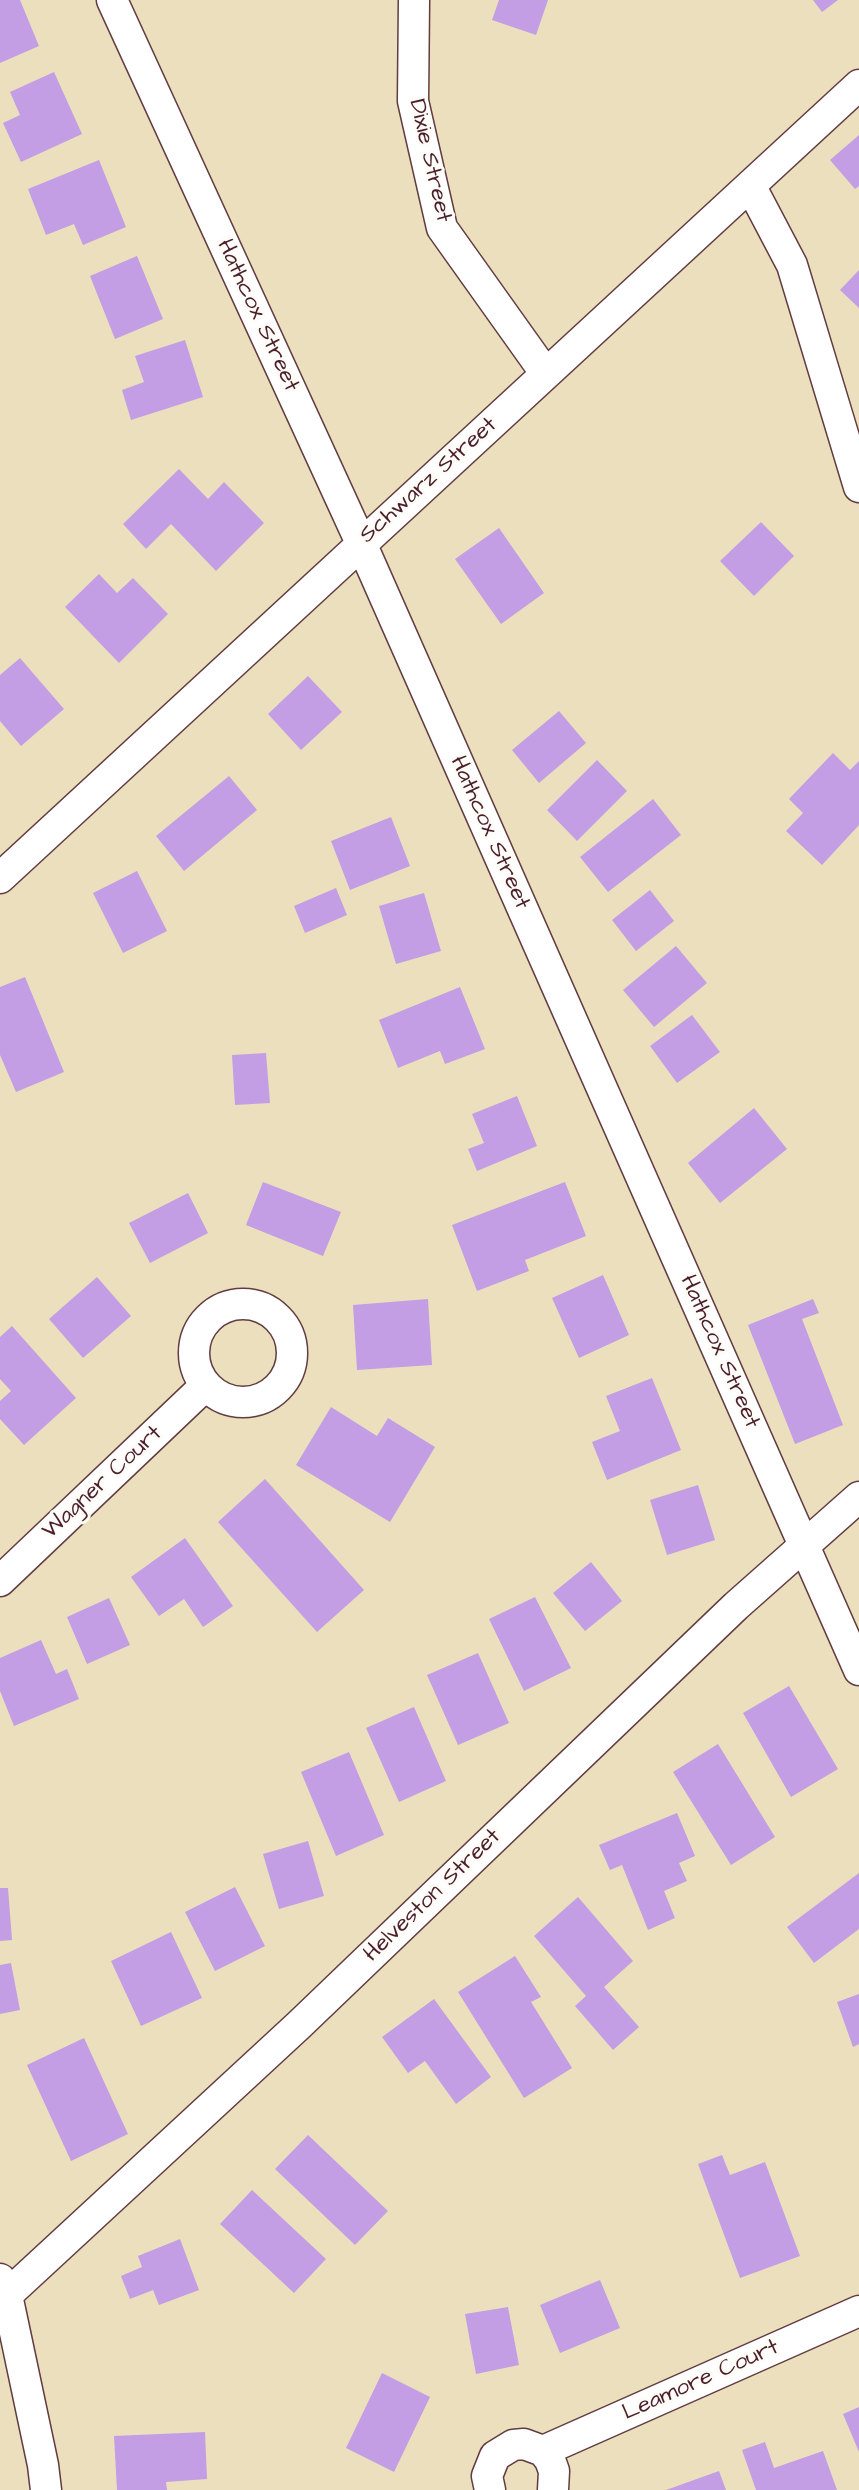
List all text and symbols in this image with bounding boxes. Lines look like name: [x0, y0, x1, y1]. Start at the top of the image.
street label: Dixie Street: [401, 97, 457, 225]
street label: Hathcox Street: [210, 235, 304, 397]
street label: Schwarz Street: [355, 412, 503, 550]
street label: Hathcox Street: [443, 752, 535, 914]
street label: Hathcox Street: [673, 1271, 765, 1433]
street label: Wagner Court: [37, 1420, 169, 1546]
street label: Helveston Street: [359, 1824, 507, 1968]
street label: Leamore Court: [619, 2334, 783, 2428]

